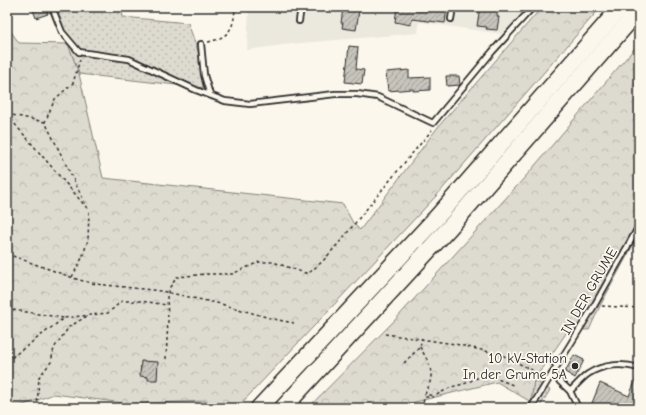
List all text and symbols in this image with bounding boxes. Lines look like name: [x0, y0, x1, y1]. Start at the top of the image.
street label: IN DER GRUME: [557, 244, 621, 338]
place label: 10 kV-Station In der Grume 5A: [463, 350, 567, 383]
marker: 10 kV-Station In der Grume 5A: [570, 361, 580, 371]

